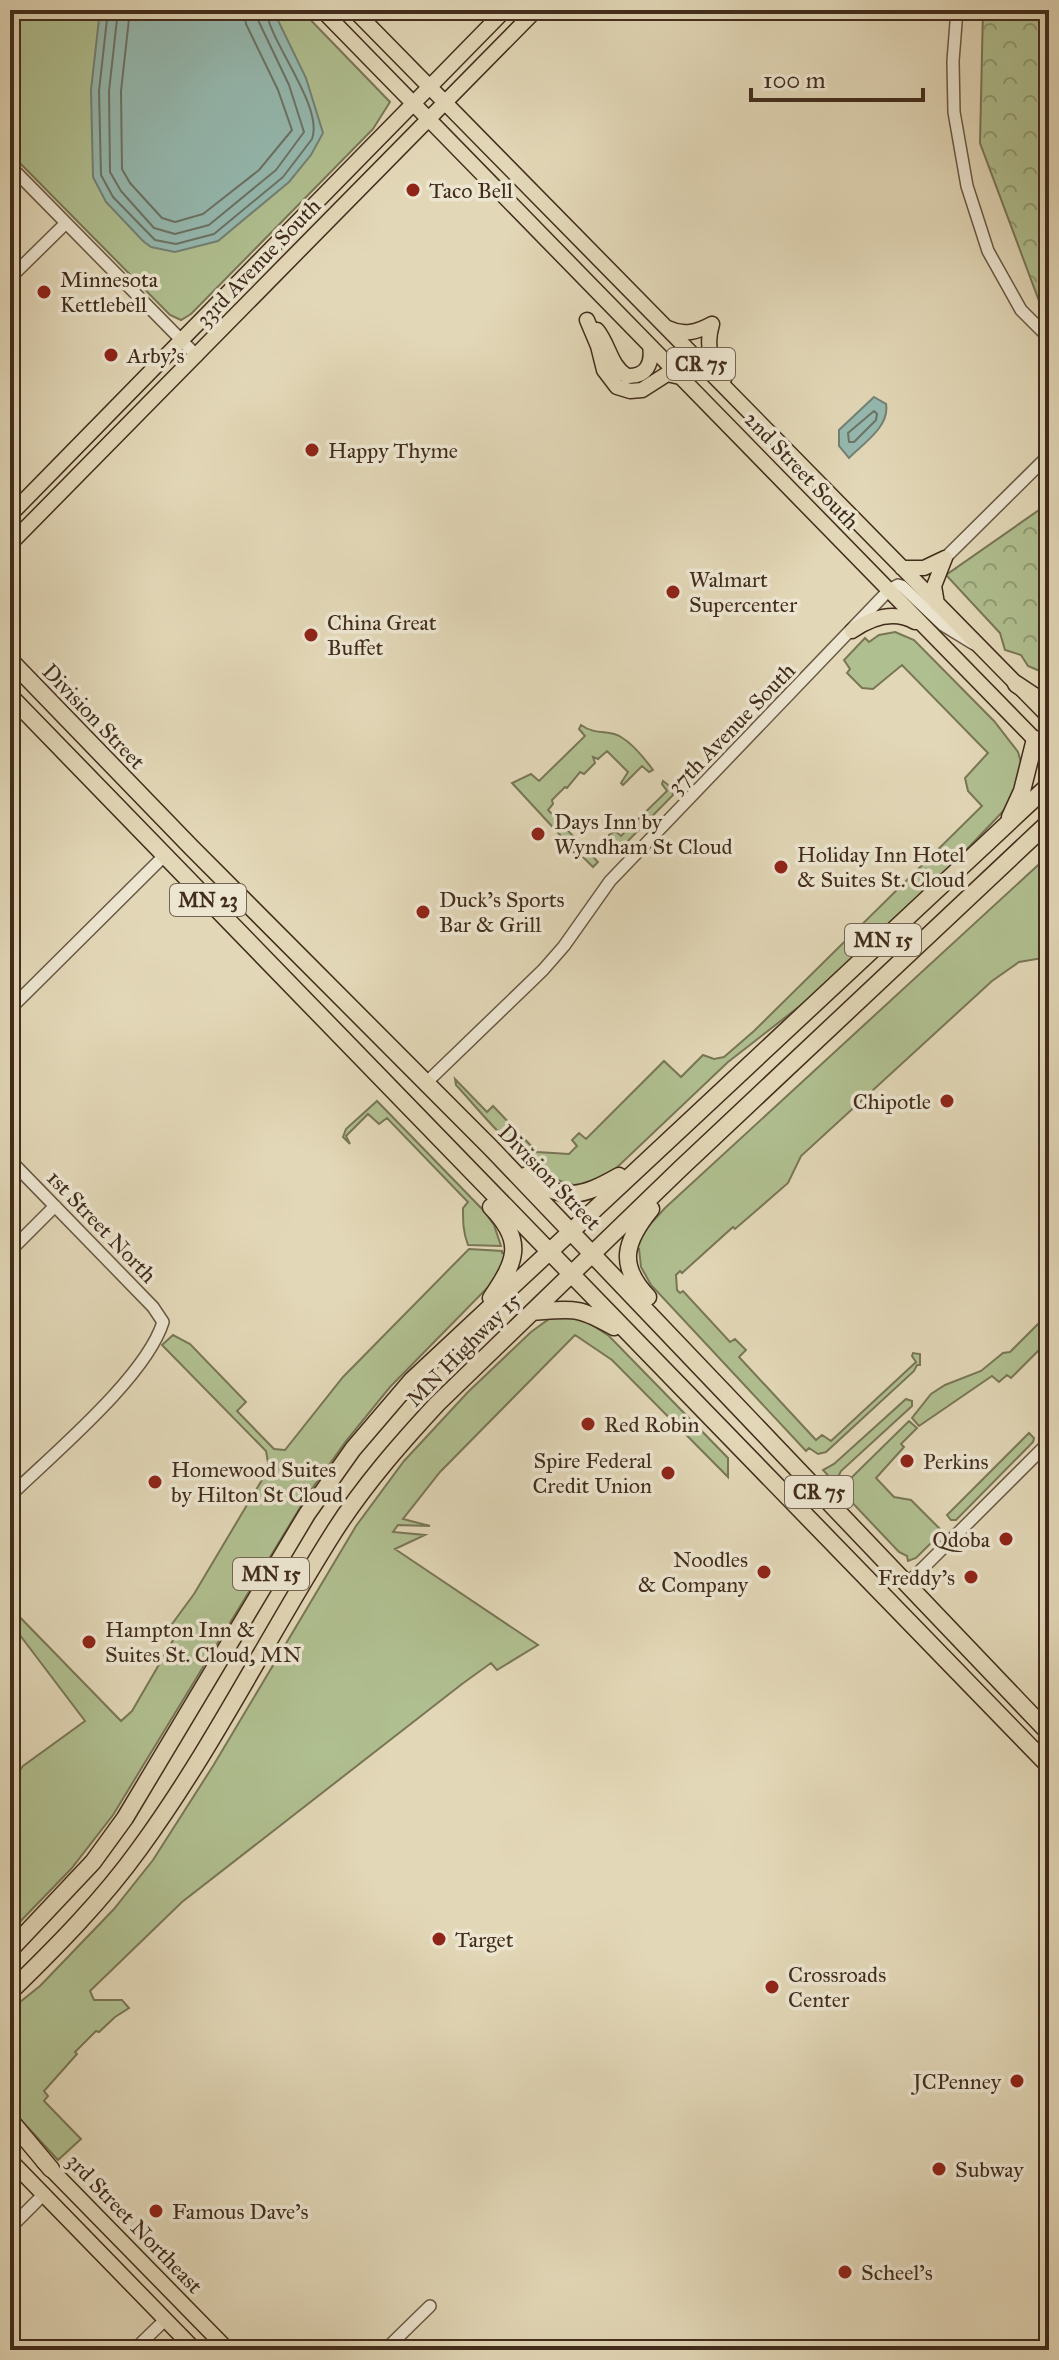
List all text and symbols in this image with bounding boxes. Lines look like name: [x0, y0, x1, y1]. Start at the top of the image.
scale bar: [751, 52, 923, 102]
text: 100 m: [763, 65, 826, 95]
place label: Taco Bell: [429, 177, 513, 204]
marker: Taco Bell: [404, 181, 422, 199]
street label: 33rd Avenue South: [190, 193, 326, 332]
place label: Minnesota Kettlebell: [60, 266, 159, 318]
marker: Minnesota Kettlebell: [35, 283, 53, 301]
place label: Arby's: [126, 342, 185, 369]
marker: Arby's: [102, 346, 120, 364]
road number: CR 75: [667, 348, 735, 380]
street label: 2nd Street South: [739, 406, 865, 535]
place label: Happy Thyme: [328, 437, 458, 464]
marker: Happy Thyme: [303, 441, 321, 459]
place label: Walmart Supercenter: [689, 566, 798, 618]
marker: Walmart Supercenter: [664, 583, 682, 601]
place label: China Great Buffet: [327, 609, 437, 661]
marker: China Great Buffet: [302, 626, 320, 644]
street label: 37th Avenue South: [662, 657, 801, 799]
street label: Division Street: [37, 658, 151, 775]
place label: Days Inn by Wyndham St Cloud: [554, 808, 733, 860]
marker: Days Inn by Wyndham St Cloud: [529, 825, 547, 843]
place label: Holiday Inn Hotel & Suites St. Cloud: [797, 841, 965, 893]
marker: Holiday Inn Hotel & Suites St. Cloud: [772, 858, 790, 876]
road number: MN 23: [170, 884, 246, 916]
place label: Duck's Sports Bar & Grill: [439, 886, 565, 938]
marker: Duck's Sports Bar & Grill: [414, 903, 432, 921]
road number: MN 15: [845, 924, 921, 956]
place label: Chipotle: [853, 1088, 931, 1115]
marker: Chipotle: [938, 1092, 956, 1110]
street label: Division Street: [493, 1119, 607, 1236]
street label: 1st Street North: [41, 1164, 162, 1288]
street label: MN Highway 15: [401, 1287, 526, 1412]
place label: Red Robin: [604, 1411, 699, 1438]
marker: Red Robin: [579, 1415, 597, 1433]
place label: Spire Federal Credit Union: [532, 1447, 652, 1499]
place label: Perkins: [923, 1448, 988, 1475]
marker: Perkins: [898, 1452, 916, 1470]
place label: Homewood Suites by Hilton St Cloud: [171, 1456, 343, 1508]
marker: Spire Federal Credit Union: [659, 1464, 677, 1482]
marker: Homewood Suites by Hilton St Cloud: [146, 1473, 164, 1491]
road number: CR 75: [785, 1476, 853, 1508]
place label: Qdoba: [932, 1526, 991, 1553]
marker: Qdoba: [997, 1530, 1015, 1548]
place label: Noodles & Company: [638, 1546, 749, 1598]
road number: MN 15: [233, 1558, 309, 1590]
marker: Noodles & Company: [755, 1563, 773, 1581]
place label: Freddy's: [878, 1564, 955, 1591]
marker: Freddy's: [962, 1568, 980, 1586]
place label: Hampton Inn & Suites St. Cloud, MN: [105, 1616, 302, 1668]
marker: Hampton Inn & Suites St. Cloud, MN: [80, 1633, 98, 1651]
place label: Target: [455, 1926, 514, 1953]
marker: Target: [430, 1930, 448, 1948]
place label: Crossroads Center: [788, 1961, 886, 2013]
marker: Crossroads Center: [763, 1978, 781, 1996]
place label: JCPenney: [911, 2068, 1002, 2095]
marker: JCPenney: [1008, 2072, 1026, 2090]
street label: 3rd Street Northeast: [61, 2148, 208, 2299]
place label: Subway: [955, 2156, 1024, 2183]
marker: Subway: [930, 2160, 948, 2178]
place label: Famous Dave's: [172, 2198, 309, 2225]
marker: Famous Dave's: [147, 2202, 165, 2220]
place label: Scheel's: [861, 2259, 933, 2286]
marker: Scheel's: [836, 2263, 854, 2281]

